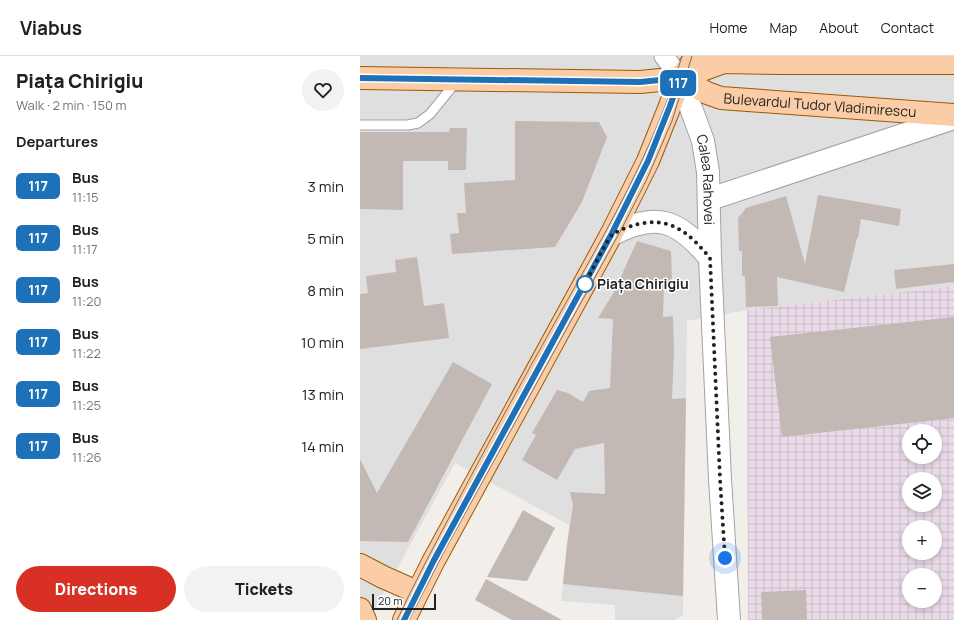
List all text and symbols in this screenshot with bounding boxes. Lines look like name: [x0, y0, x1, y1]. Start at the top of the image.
text: Viabus: [20, 15, 82, 41]
text: Home: [710, 18, 747, 37]
text: Map: [769, 18, 797, 37]
text: About: [819, 18, 859, 37]
text: Contact: [881, 18, 934, 37]
text: Piața Chirigiu: [16, 68, 143, 94]
button: heart: [302, 69, 344, 111]
line badge: 117: [655, 70, 701, 96]
text: 117: [668, 73, 688, 92]
street label: Bulevardul Tudor Vladimirescu: [723, 88, 917, 121]
text: Walk · 2 min · 150 m: [16, 96, 127, 114]
text: Departures: [16, 131, 98, 152]
street label: Calea Rahovei: [692, 131, 719, 225]
text: Bus: [72, 167, 99, 188]
text: 117: [28, 176, 48, 195]
text: 3 min: [308, 176, 344, 197]
text: 11:15: [72, 188, 99, 206]
text: Bus: [72, 219, 99, 240]
text: 117: [28, 228, 48, 247]
text: 5 min: [307, 228, 344, 249]
text: 11:17: [72, 240, 98, 258]
text: Bus: [72, 271, 99, 292]
place label: Piața Chirigiu: [597, 274, 689, 294]
marker: Piața Chirigiu: [576, 275, 594, 293]
text: 117: [28, 280, 48, 299]
text: 8 min: [307, 280, 344, 301]
text: 11:20: [72, 292, 101, 310]
text: Bus: [72, 323, 99, 344]
text: 117: [28, 332, 48, 351]
text: 10 min: [301, 332, 344, 353]
text: 11:22: [72, 344, 101, 362]
text: Bus: [72, 375, 99, 396]
text: 117: [28, 384, 48, 403]
text: 13 min: [302, 384, 344, 405]
text: 11:25: [72, 396, 101, 414]
map controls: [902, 424, 942, 608]
button: locate: [902, 424, 942, 464]
text: Bus: [72, 427, 99, 448]
text: 117: [28, 436, 48, 455]
text: 14 min: [301, 436, 344, 457]
text: 11:26: [72, 448, 102, 466]
button: layers: [902, 472, 942, 512]
button: +: [902, 520, 942, 560]
your location: [715, 548, 735, 568]
button: Directions: [16, 566, 176, 612]
button: Tickets: [184, 566, 344, 612]
button: −: [902, 568, 942, 608]
scale bar: [372, 592, 436, 611]
text: 20 m: [378, 593, 403, 608]

